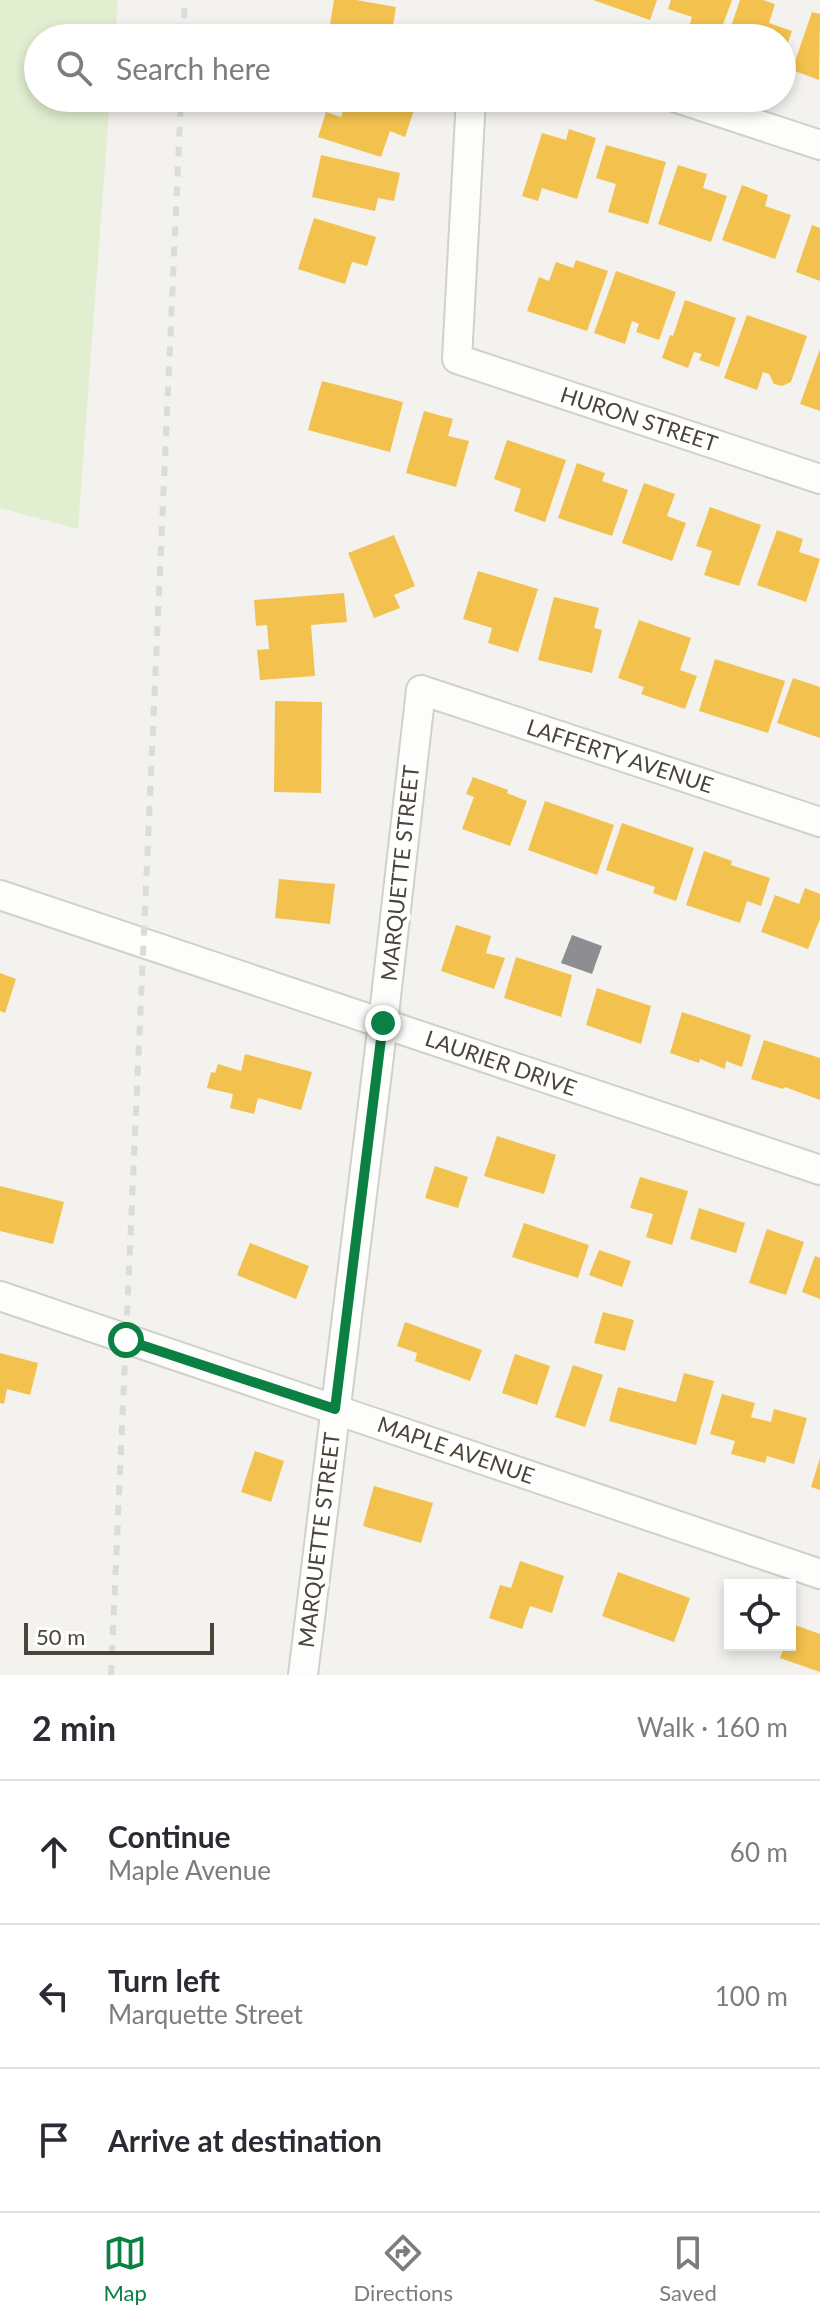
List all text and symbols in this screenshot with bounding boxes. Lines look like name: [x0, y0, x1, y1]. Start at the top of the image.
search box: [24, 24, 796, 112]
icon: search: [52, 46, 96, 90]
text: Search here: [116, 50, 271, 86]
street label: HURON STREET: [557, 380, 721, 457]
street label: LAFFERTY AVENUE: [523, 713, 717, 798]
street label: MARQUETTE STREET: [375, 764, 424, 982]
route end: [365, 1005, 401, 1041]
street label: LAURIER DRIVE: [422, 1024, 580, 1101]
route start: [108, 1322, 144, 1358]
street label: MAPLE AVENUE: [374, 1410, 538, 1489]
street label: MARQUETTE STREET: [292, 1431, 345, 1649]
map controls: [724, 1579, 796, 1651]
button: locate: [724, 1579, 796, 1651]
scale bar: [24, 1619, 214, 1655]
text: 50 m: [36, 1623, 85, 1650]
text: 2 min: [32, 1707, 116, 1748]
text: Walk · 160 m: [637, 1711, 788, 1743]
text: Continue: [108, 1818, 231, 1854]
icon: ahead: [32, 1830, 76, 1874]
text: 60 m: [730, 1836, 788, 1868]
text: Maple Avenue: [108, 1854, 271, 1886]
text: Turn left: [108, 1962, 220, 1998]
icon: left: [32, 1974, 76, 2018]
text: 100 m: [715, 1980, 788, 2012]
text: Marquette Street: [108, 1998, 303, 2030]
icon: arrive: [32, 2118, 76, 2162]
text: Arrive at destination: [108, 2122, 382, 2158]
tab: Map: [103, 2231, 147, 2306]
tab: Directions: [354, 2231, 453, 2306]
tab: Saved: [659, 2231, 717, 2306]

